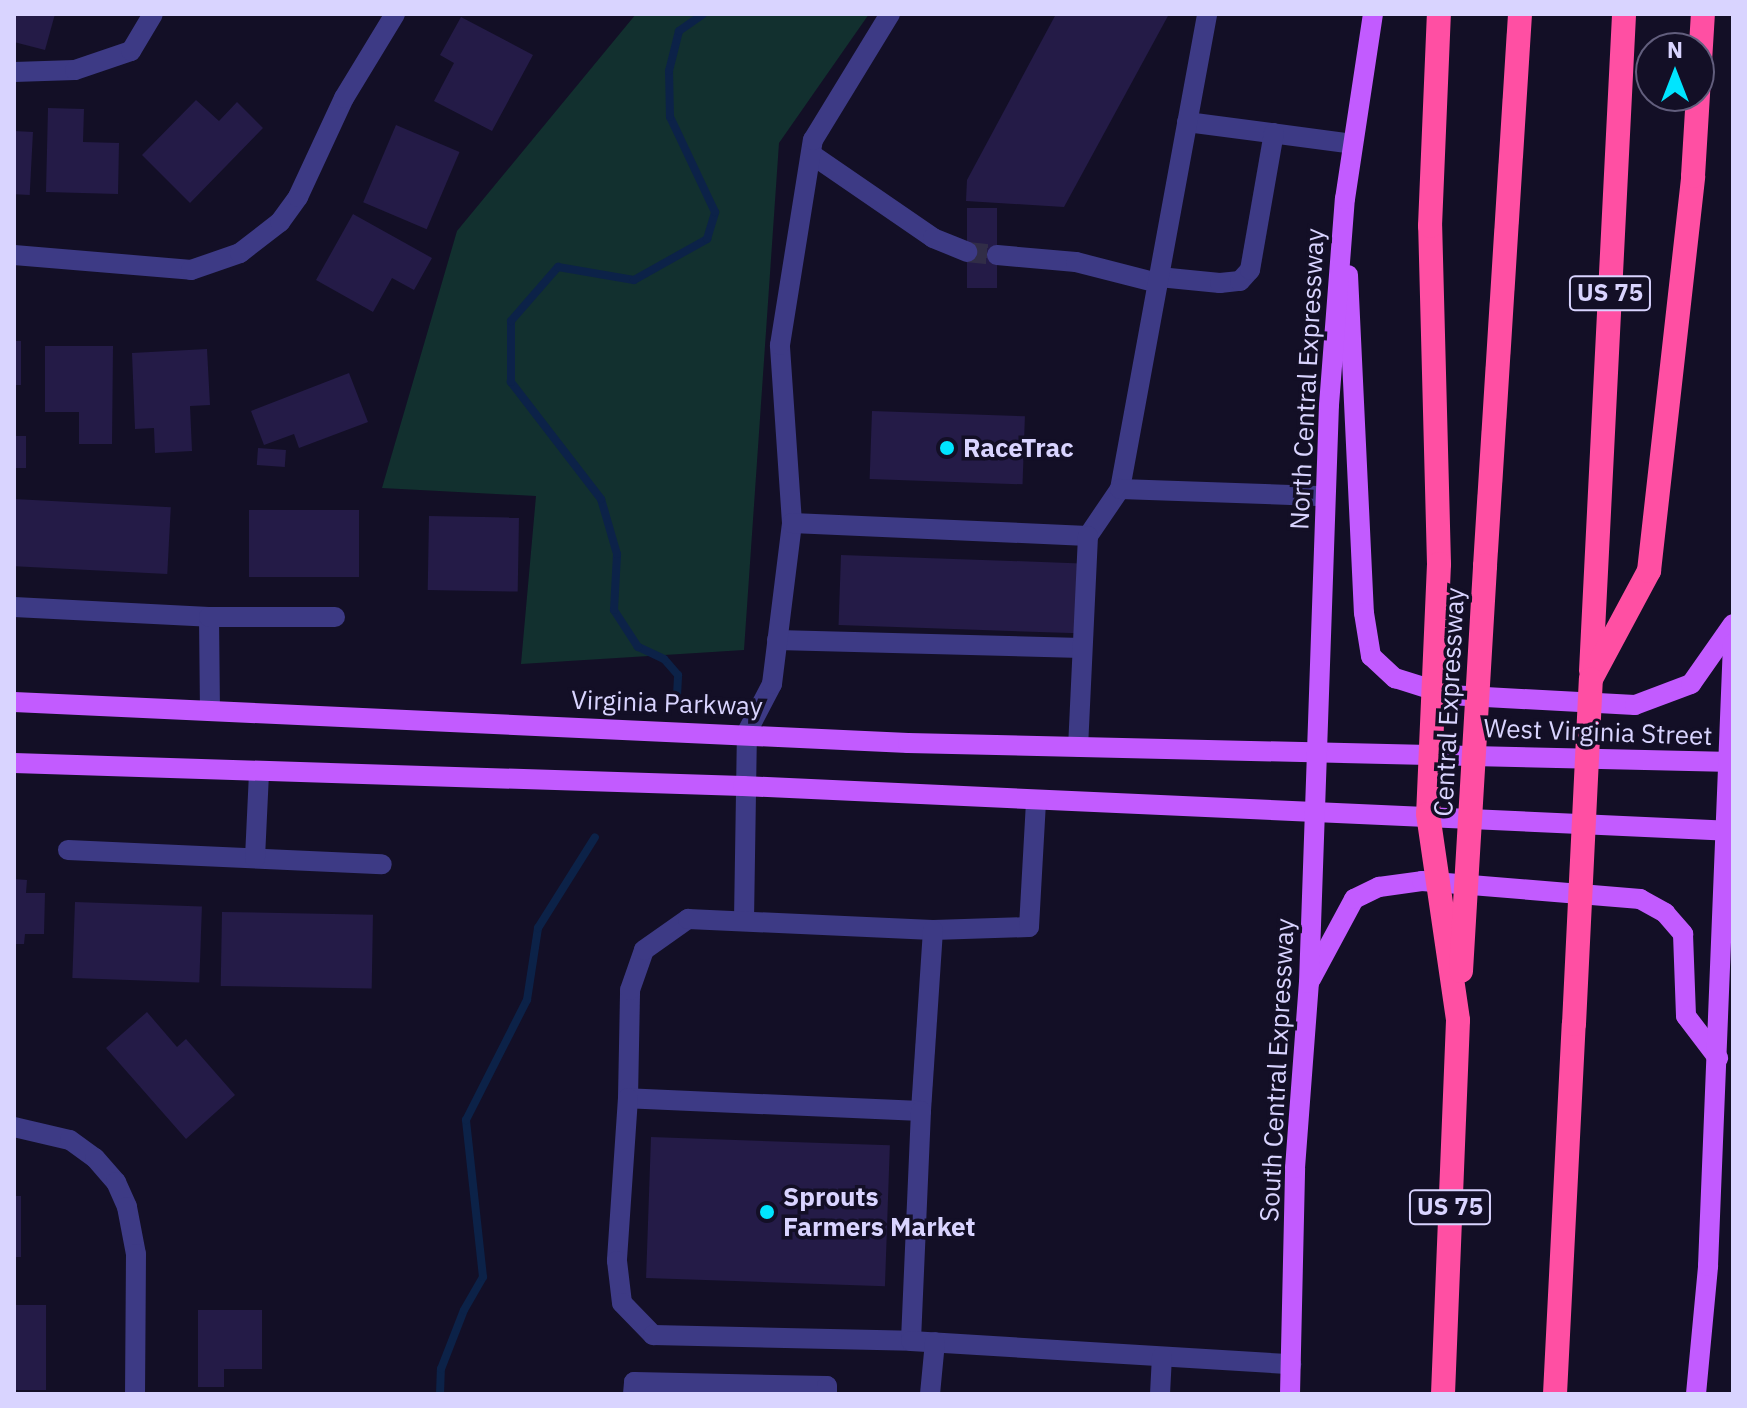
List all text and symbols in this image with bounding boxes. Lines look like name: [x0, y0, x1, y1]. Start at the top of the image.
north arrow: [1635, 32, 1715, 112]
text: N: [1667, 35, 1683, 64]
street label: North Central Expressway: [1284, 227, 1330, 531]
road number: US 75: [1568, 273, 1652, 313]
place label: RaceTrac: [963, 432, 1074, 464]
marker: RaceTrac: [938, 439, 956, 457]
street label: Central Expressway: [1427, 587, 1471, 817]
street label: Virginia Parkway: [571, 684, 763, 722]
street label: West Virginia Street: [1483, 712, 1713, 752]
street label: South Central Expressway: [1253, 917, 1301, 1223]
place label: Sprouts Farmers Market: [783, 1181, 976, 1242]
road number: US 75: [1408, 1187, 1492, 1227]
marker: Sprouts Farmers Market: [758, 1203, 776, 1221]

